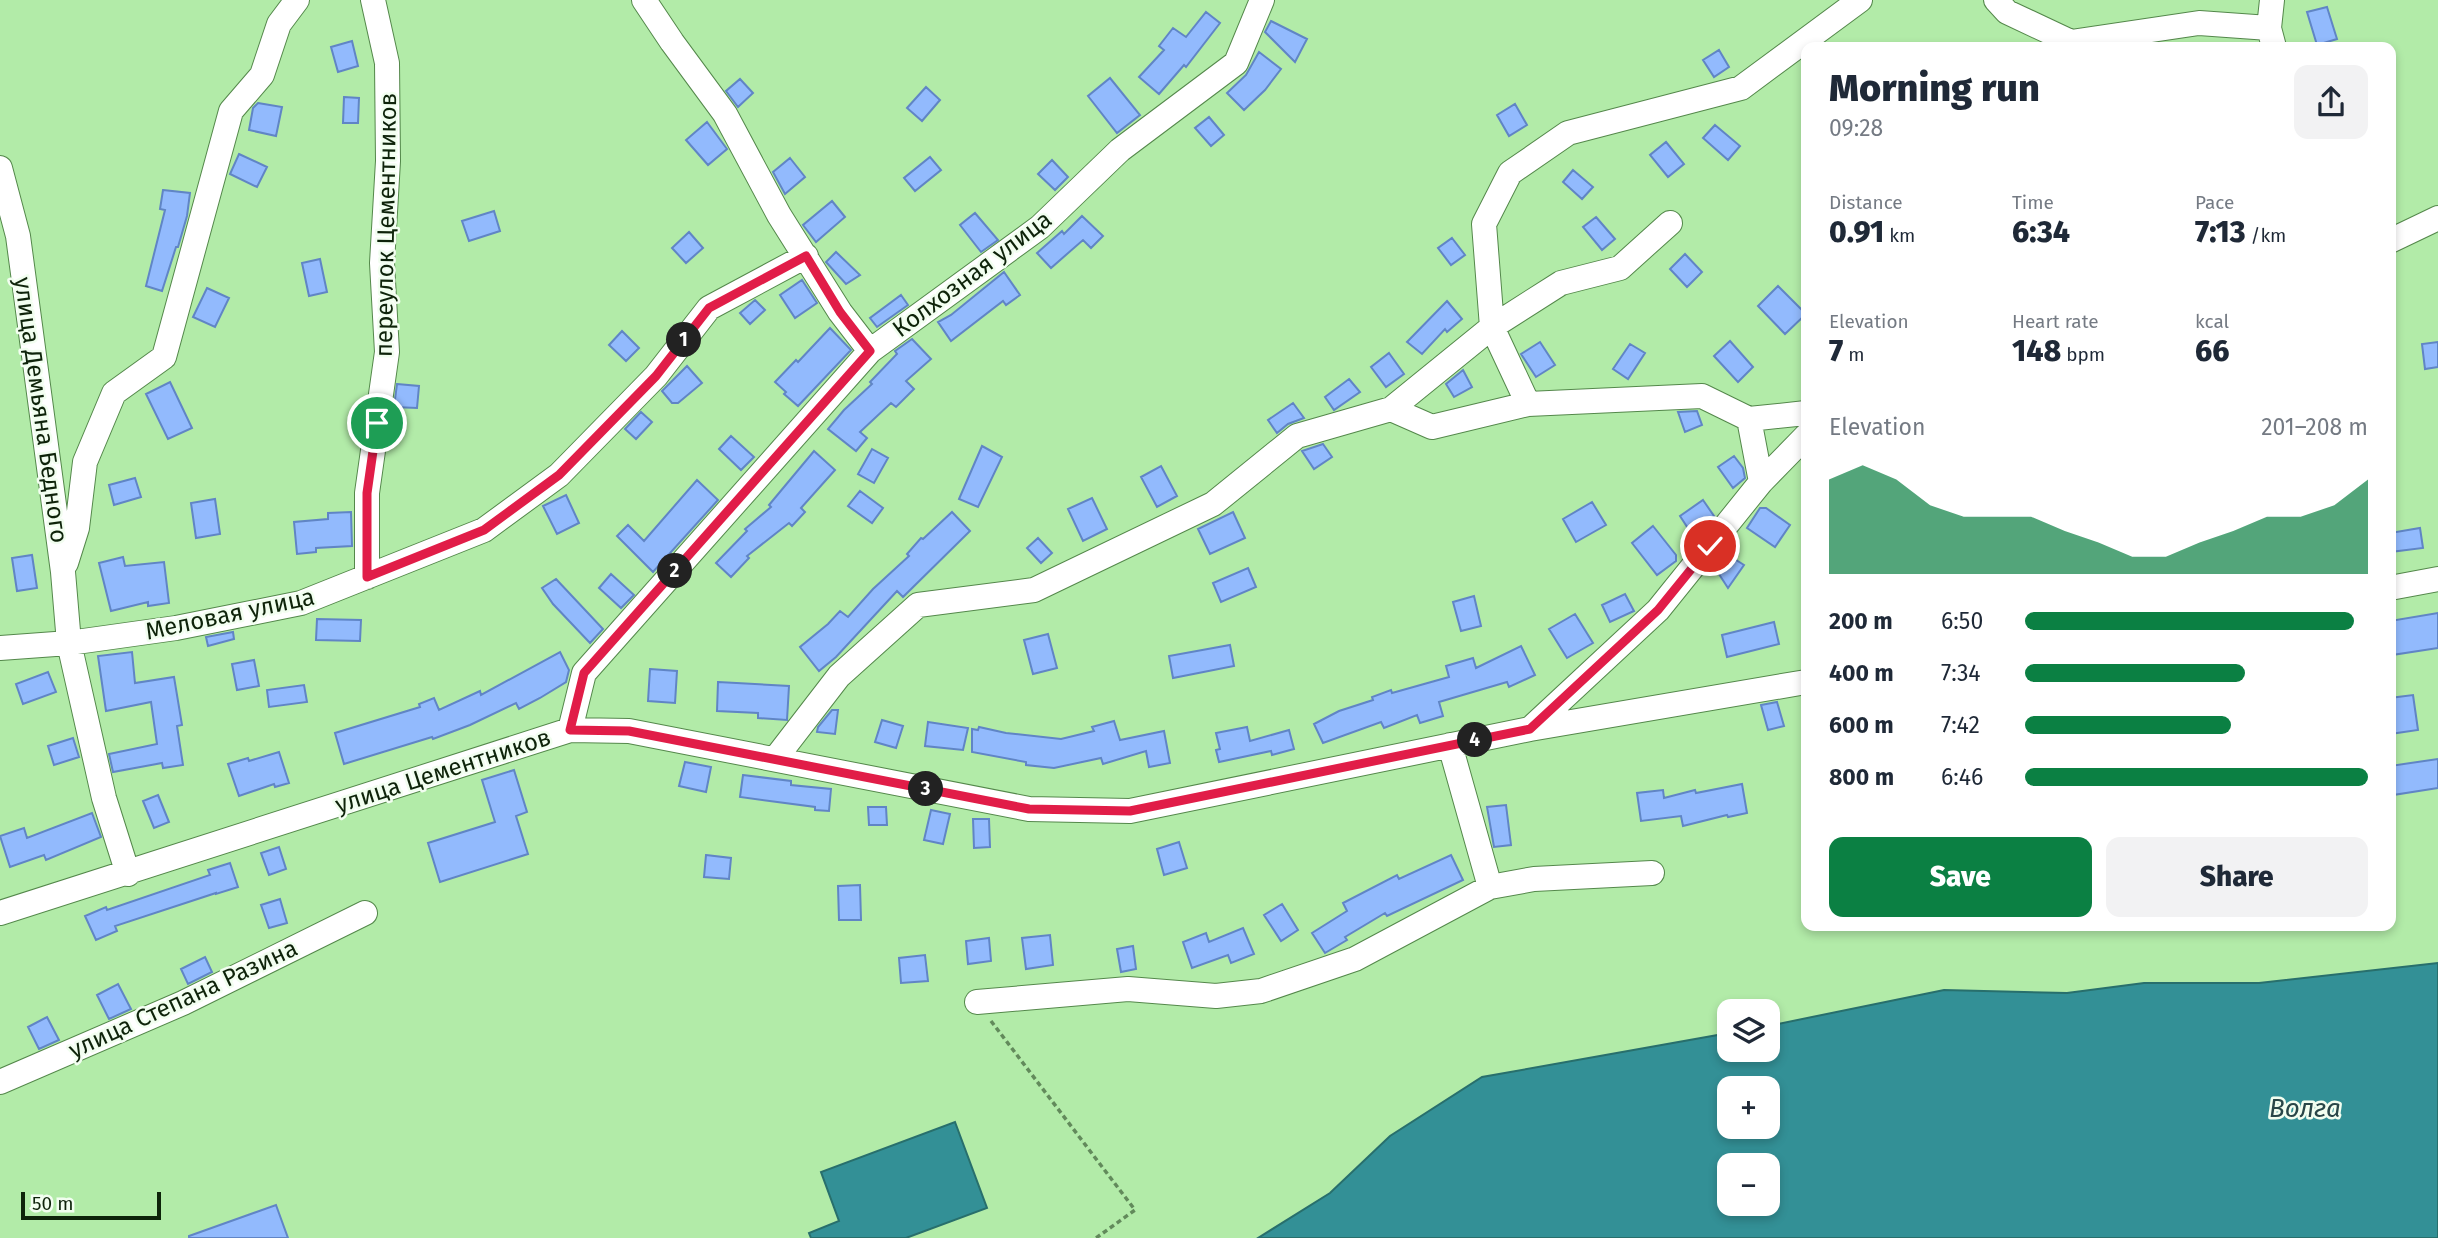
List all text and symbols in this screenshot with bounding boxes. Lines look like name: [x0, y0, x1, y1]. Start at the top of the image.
text: Morning run: [1829, 65, 2040, 111]
button: share: [2294, 65, 2368, 139]
street label: переулок Цементников: [370, 93, 402, 357]
text: 09:28: [1829, 114, 1883, 142]
text: Distance: [1829, 191, 1903, 214]
text: Time: [2012, 191, 2054, 214]
text: Pace: [2195, 191, 2234, 214]
street label: Колхозная улица: [887, 205, 1057, 343]
text: 0.91: [1829, 214, 1884, 250]
text: 6:34: [2012, 214, 2070, 250]
text: 7:13: [2195, 214, 2245, 250]
text: km: [1884, 224, 1915, 247]
text: /km: [2245, 224, 2286, 247]
street label: улица Демьяна Бедного: [8, 275, 74, 545]
text: Elevation: [1829, 310, 1909, 333]
text: Heart rate: [2012, 310, 2099, 333]
text: kcal: [2195, 310, 2229, 333]
pin: 1: [666, 322, 702, 358]
text: 1: [679, 328, 688, 351]
text: 7: [1829, 333, 1843, 369]
text: 148: [2012, 333, 2061, 369]
text: 66: [2195, 333, 2229, 369]
text: m: [1843, 343, 1865, 366]
text: bpm: [2061, 343, 2105, 366]
pin: [347, 393, 407, 453]
icon: arrive: [358, 404, 396, 442]
text: Elevation: [1829, 413, 1925, 441]
text: 201–208 m: [2261, 413, 2368, 441]
pin: [1680, 516, 1740, 576]
icon: check: [1691, 527, 1729, 565]
pin: 2: [658, 554, 692, 588]
text: 2: [670, 559, 679, 582]
street label: Меловая улица: [143, 582, 317, 646]
text: 200 m: [1829, 607, 1893, 635]
text: 6:50: [1941, 607, 1983, 635]
text: 400 m: [1829, 659, 1894, 687]
text: 7:34: [1941, 659, 1981, 687]
text: 600 m: [1829, 711, 1894, 739]
text: 7:42: [1941, 711, 1980, 739]
pin: 4: [1458, 722, 1492, 758]
street label: улица Цементников: [332, 723, 554, 819]
text: 4: [1469, 728, 1480, 751]
text: 800 m: [1829, 763, 1894, 791]
text: 6:46: [1941, 763, 1983, 791]
pin: 3: [908, 772, 944, 806]
text: 3: [921, 777, 930, 800]
button: Save: [1829, 837, 2092, 917]
button: Share: [2106, 837, 2368, 917]
street label: улица Степана Разина: [64, 934, 302, 1064]
map controls: [1717, 999, 1780, 1216]
button: layers: [1717, 999, 1780, 1062]
button: +: [1717, 1076, 1780, 1139]
water label: Волга: [2269, 1093, 2341, 1124]
button: −: [1717, 1153, 1780, 1216]
scale bar: [21, 1189, 161, 1221]
text: 50 m: [32, 1192, 73, 1215]

